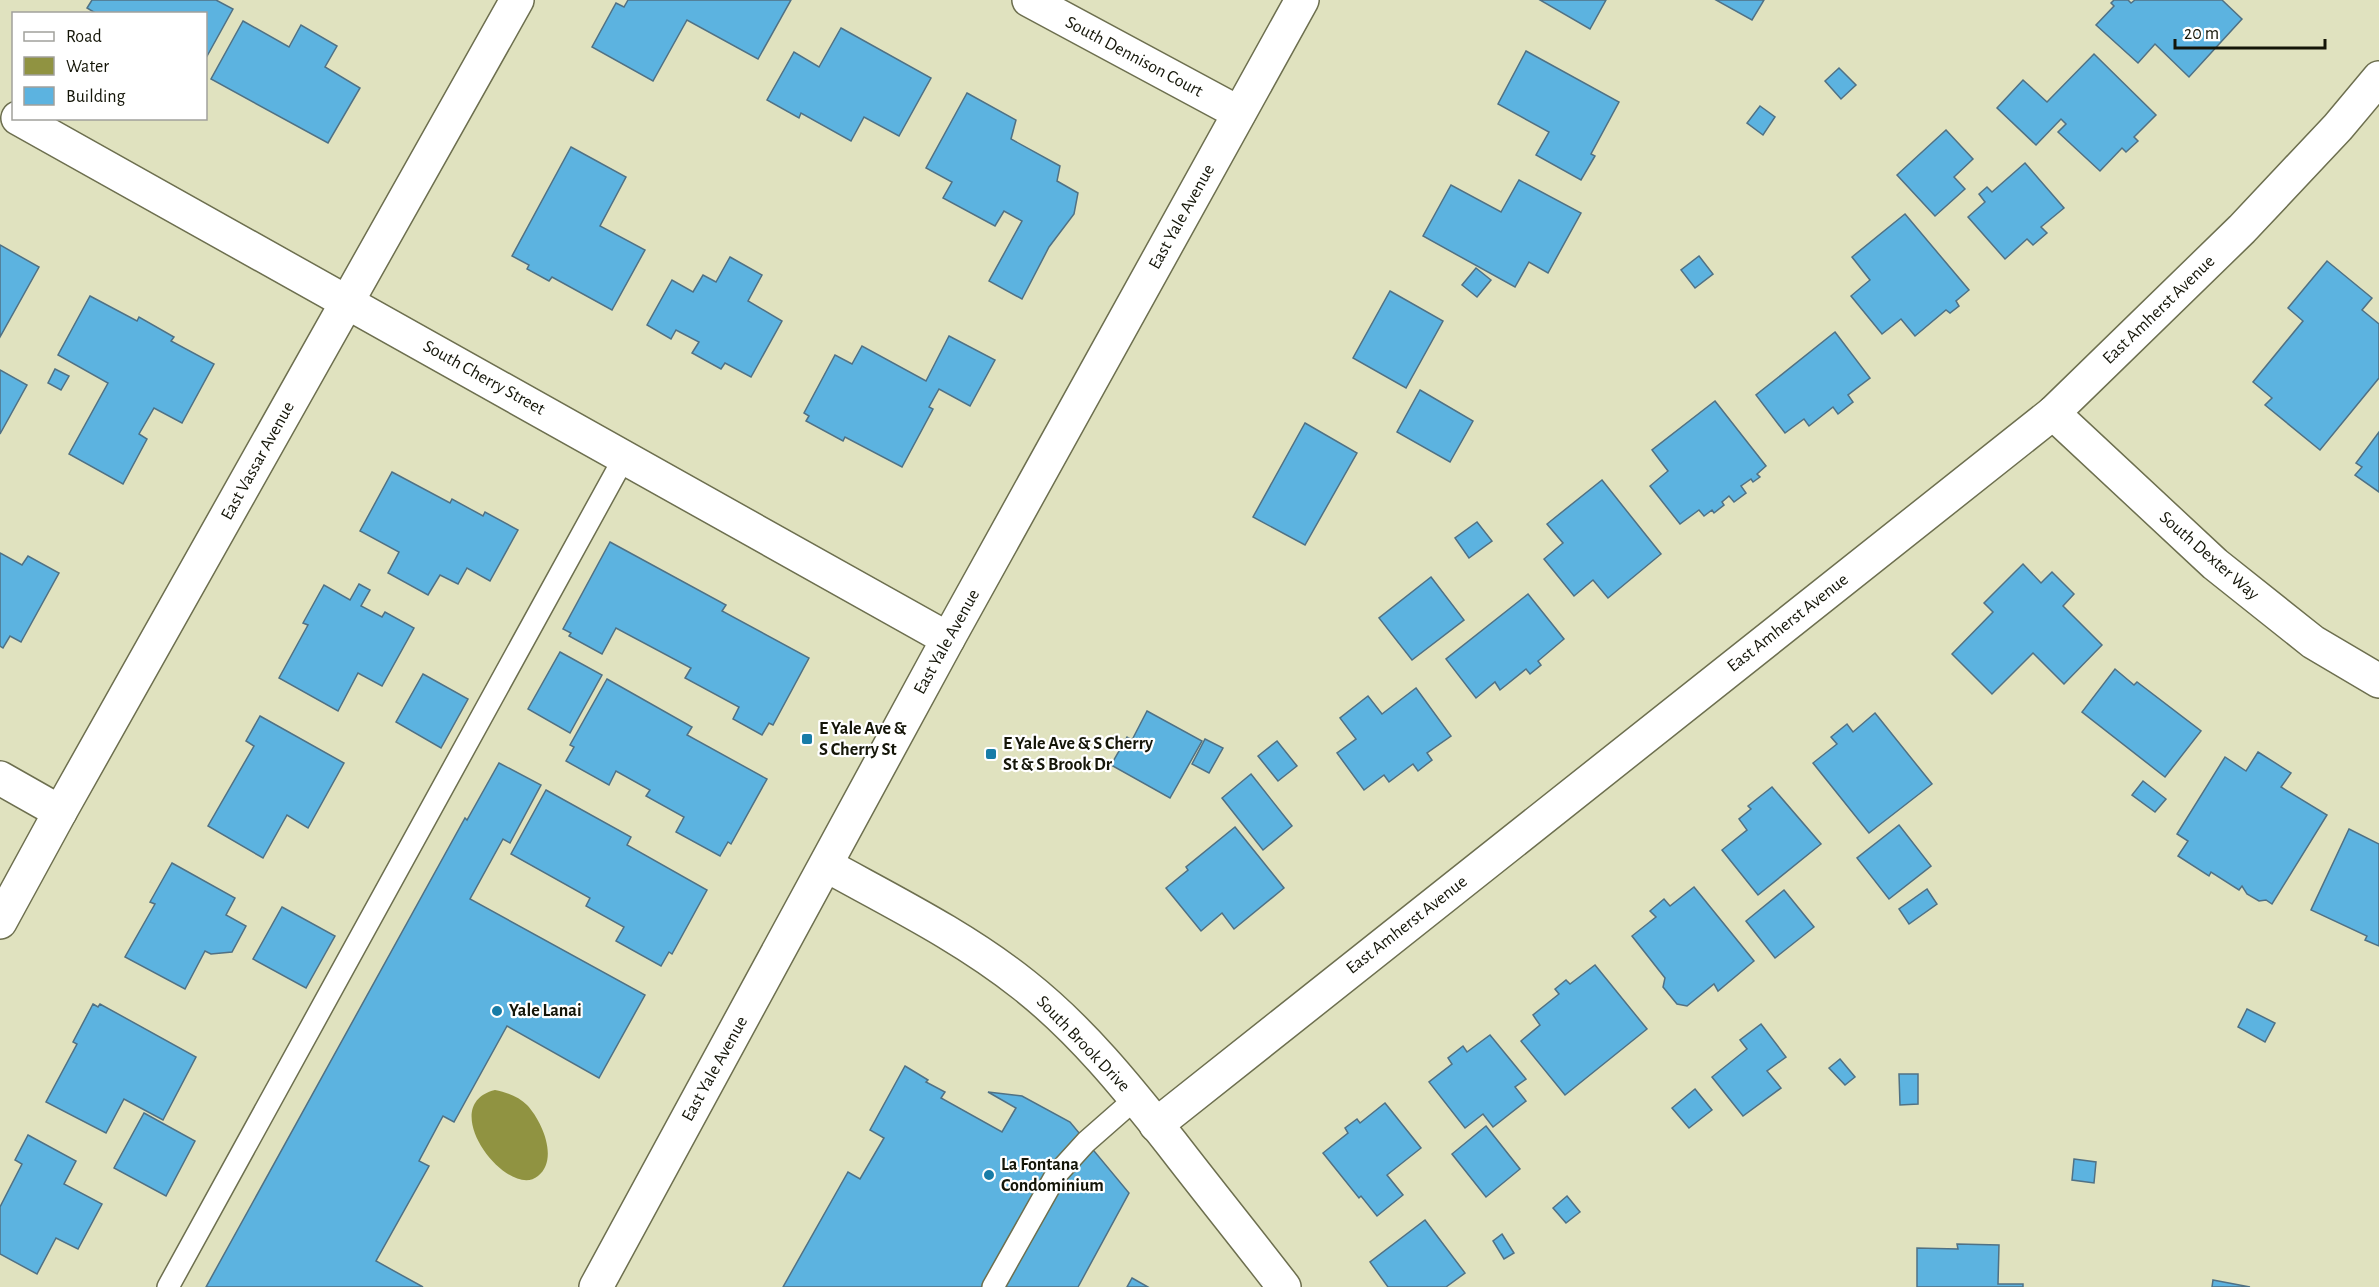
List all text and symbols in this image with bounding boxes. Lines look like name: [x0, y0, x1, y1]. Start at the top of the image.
legend: [12, 12, 207, 120]
scale bar: [2175, 12, 2325, 50]
street label: South Dennison Court: [1062, 13, 1206, 101]
text: 20 m: [2184, 25, 2219, 43]
text: Road: [66, 28, 102, 46]
text: Water: [66, 58, 109, 76]
text: Building: [66, 88, 126, 106]
street label: East Yale Avenue: [1146, 162, 1218, 272]
street label: East Amherst Avenue: [2100, 252, 2218, 368]
street label: South Cherry Street: [420, 337, 548, 419]
street label: East Vassar Avenue: [218, 399, 298, 523]
street label: South Dexter Way: [2156, 508, 2262, 604]
street label: East Amherst Avenue: [1724, 570, 1852, 676]
street label: East Yale Avenue: [911, 587, 983, 697]
place label: E Yale Ave & S Cherry St: [819, 720, 907, 759]
marker: E Yale Ave & S Cherry St: [800, 732, 814, 746]
place label: E Yale Ave & S Cherry St & S Brook Dr: [1003, 735, 1154, 774]
marker: E Yale Ave & S Cherry St & S Brook Dr: [984, 747, 998, 761]
street label: East Amherst Avenue: [1343, 872, 1471, 978]
street label: South Brook Drive: [1033, 992, 1133, 1096]
place label: Yale Lanai: [509, 1002, 582, 1020]
marker: Yale Lanai: [490, 1004, 504, 1018]
street label: East Yale Avenue: [679, 1014, 751, 1124]
place label: La Fontana Condominium: [1001, 1156, 1104, 1195]
marker: La Fontana Condominium: [982, 1168, 996, 1182]

